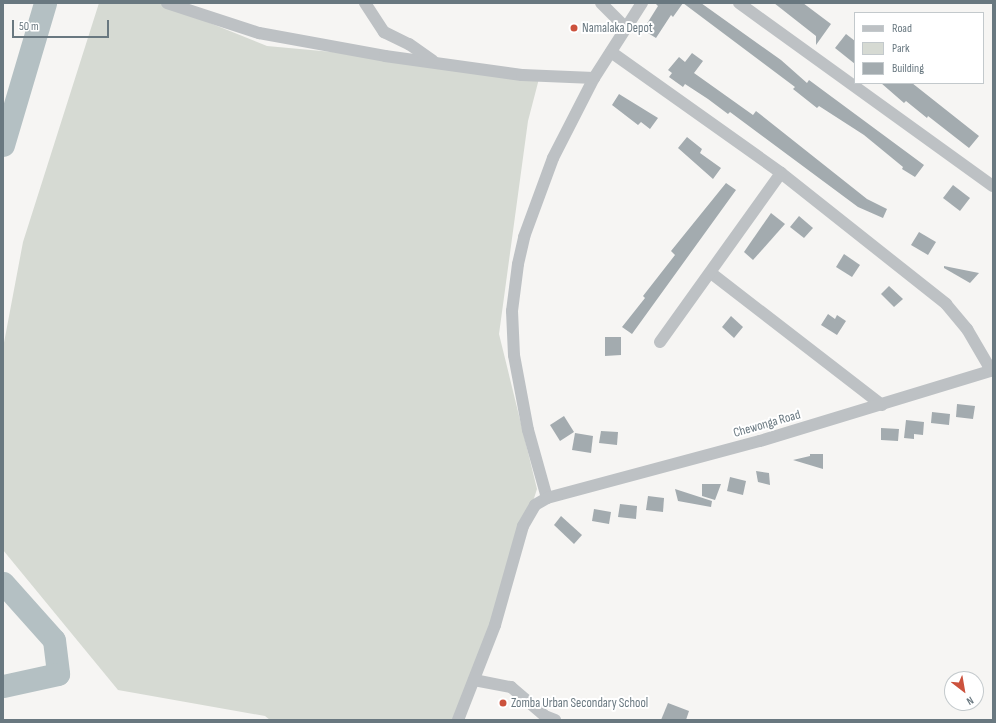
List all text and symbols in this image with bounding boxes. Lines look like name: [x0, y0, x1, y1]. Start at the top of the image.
scale bar: [14, 12, 111, 38]
legend: [854, 12, 984, 84]
text: 50 m: [19, 19, 39, 34]
place label: Namalaka Depot: [582, 20, 653, 36]
text: Road: [892, 21, 912, 36]
marker: Namalaka Depot: [569, 23, 579, 33]
text: Park: [892, 41, 910, 56]
text: Building: [892, 61, 924, 76]
street label: Chewonga Road: [732, 407, 802, 441]
north arrow: [944, 671, 984, 711]
text: N: [964, 694, 976, 708]
place label: Zomba Urban Secondary School: [511, 695, 648, 711]
marker: Zomba Urban Secondary School: [498, 698, 508, 708]

